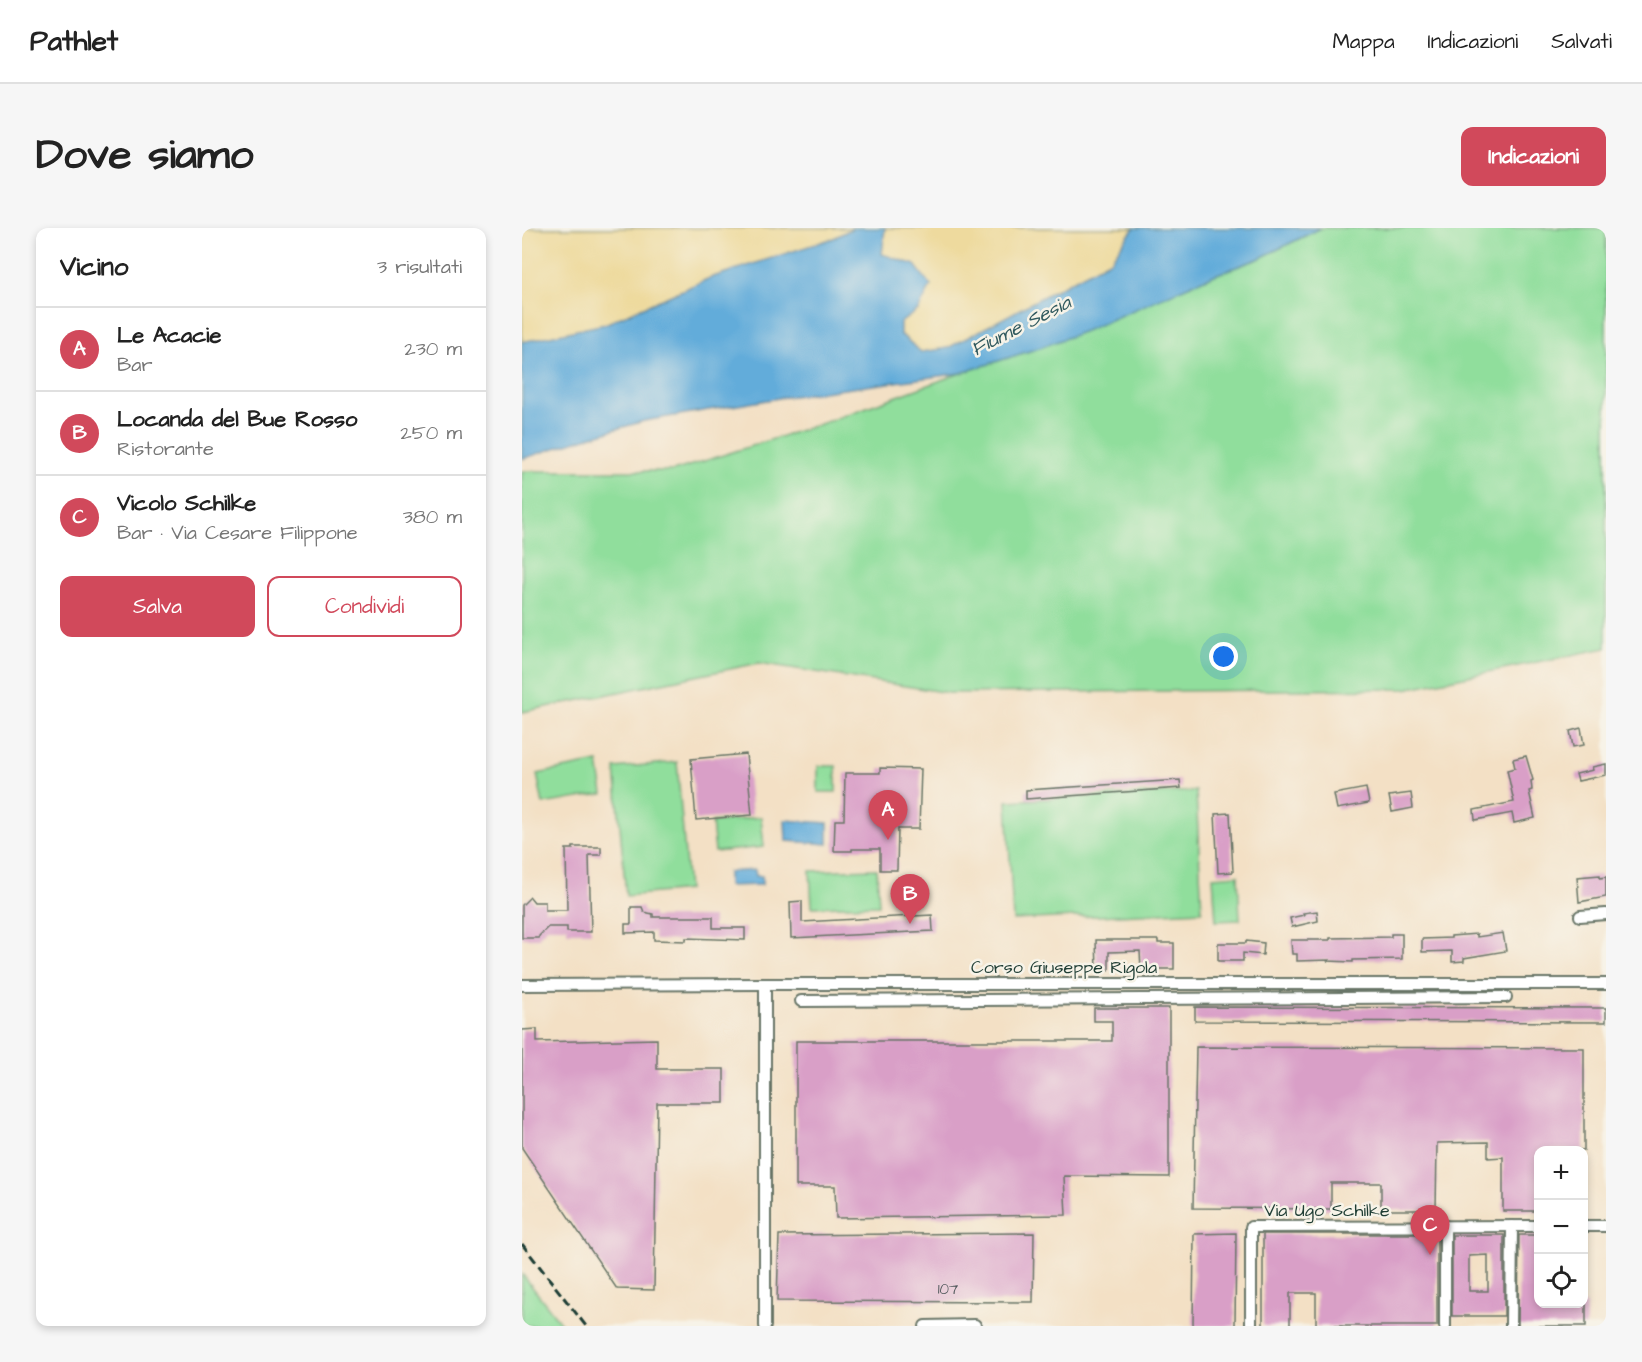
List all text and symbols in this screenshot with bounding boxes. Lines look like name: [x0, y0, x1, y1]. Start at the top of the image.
text: Pathlet: [30, 22, 118, 61]
text: Mappa: [1332, 27, 1395, 56]
text: Indicazioni: [1428, 27, 1518, 56]
text: Salvati: [1551, 27, 1612, 56]
text: Dove siamo: [36, 127, 253, 185]
button: Indicazioni: [1461, 127, 1606, 186]
text: Vicino: [60, 249, 128, 285]
text: 3 risultati: [377, 253, 462, 281]
water label: Fiume Sesia: [966, 289, 1076, 363]
text: Le Acacie: [117, 320, 221, 351]
text: A: [73, 335, 86, 363]
text: 230 m: [404, 335, 462, 363]
text: Bar: [117, 351, 152, 379]
text: Locanda del Bue Rosso: [117, 404, 358, 435]
text: B: [72, 419, 87, 447]
text: 250 m: [400, 419, 462, 447]
text: Ristorante: [117, 435, 214, 463]
text: Vicolo Schilke: [117, 488, 256, 519]
text: C: [72, 503, 87, 531]
text: 380 m: [403, 503, 462, 531]
text: Bar · Via Cesare Filippone: [117, 519, 357, 547]
button: Salva: [60, 576, 255, 637]
button: Condividi: [267, 576, 462, 637]
your location: [1209, 642, 1238, 671]
pin: A: [868, 790, 908, 840]
pin: B: [890, 874, 930, 924]
street label: Corso Giuseppe Rigola: [971, 955, 1157, 981]
map controls: [1534, 1146, 1588, 1308]
button: +: [1534, 1146, 1588, 1200]
street label: Via Ugo Schilke: [1264, 1198, 1390, 1224]
button: −: [1534, 1200, 1588, 1254]
pin: C: [1410, 1206, 1450, 1255]
button: locate: [1534, 1254, 1588, 1308]
house number: 107: [938, 1279, 958, 1300]

